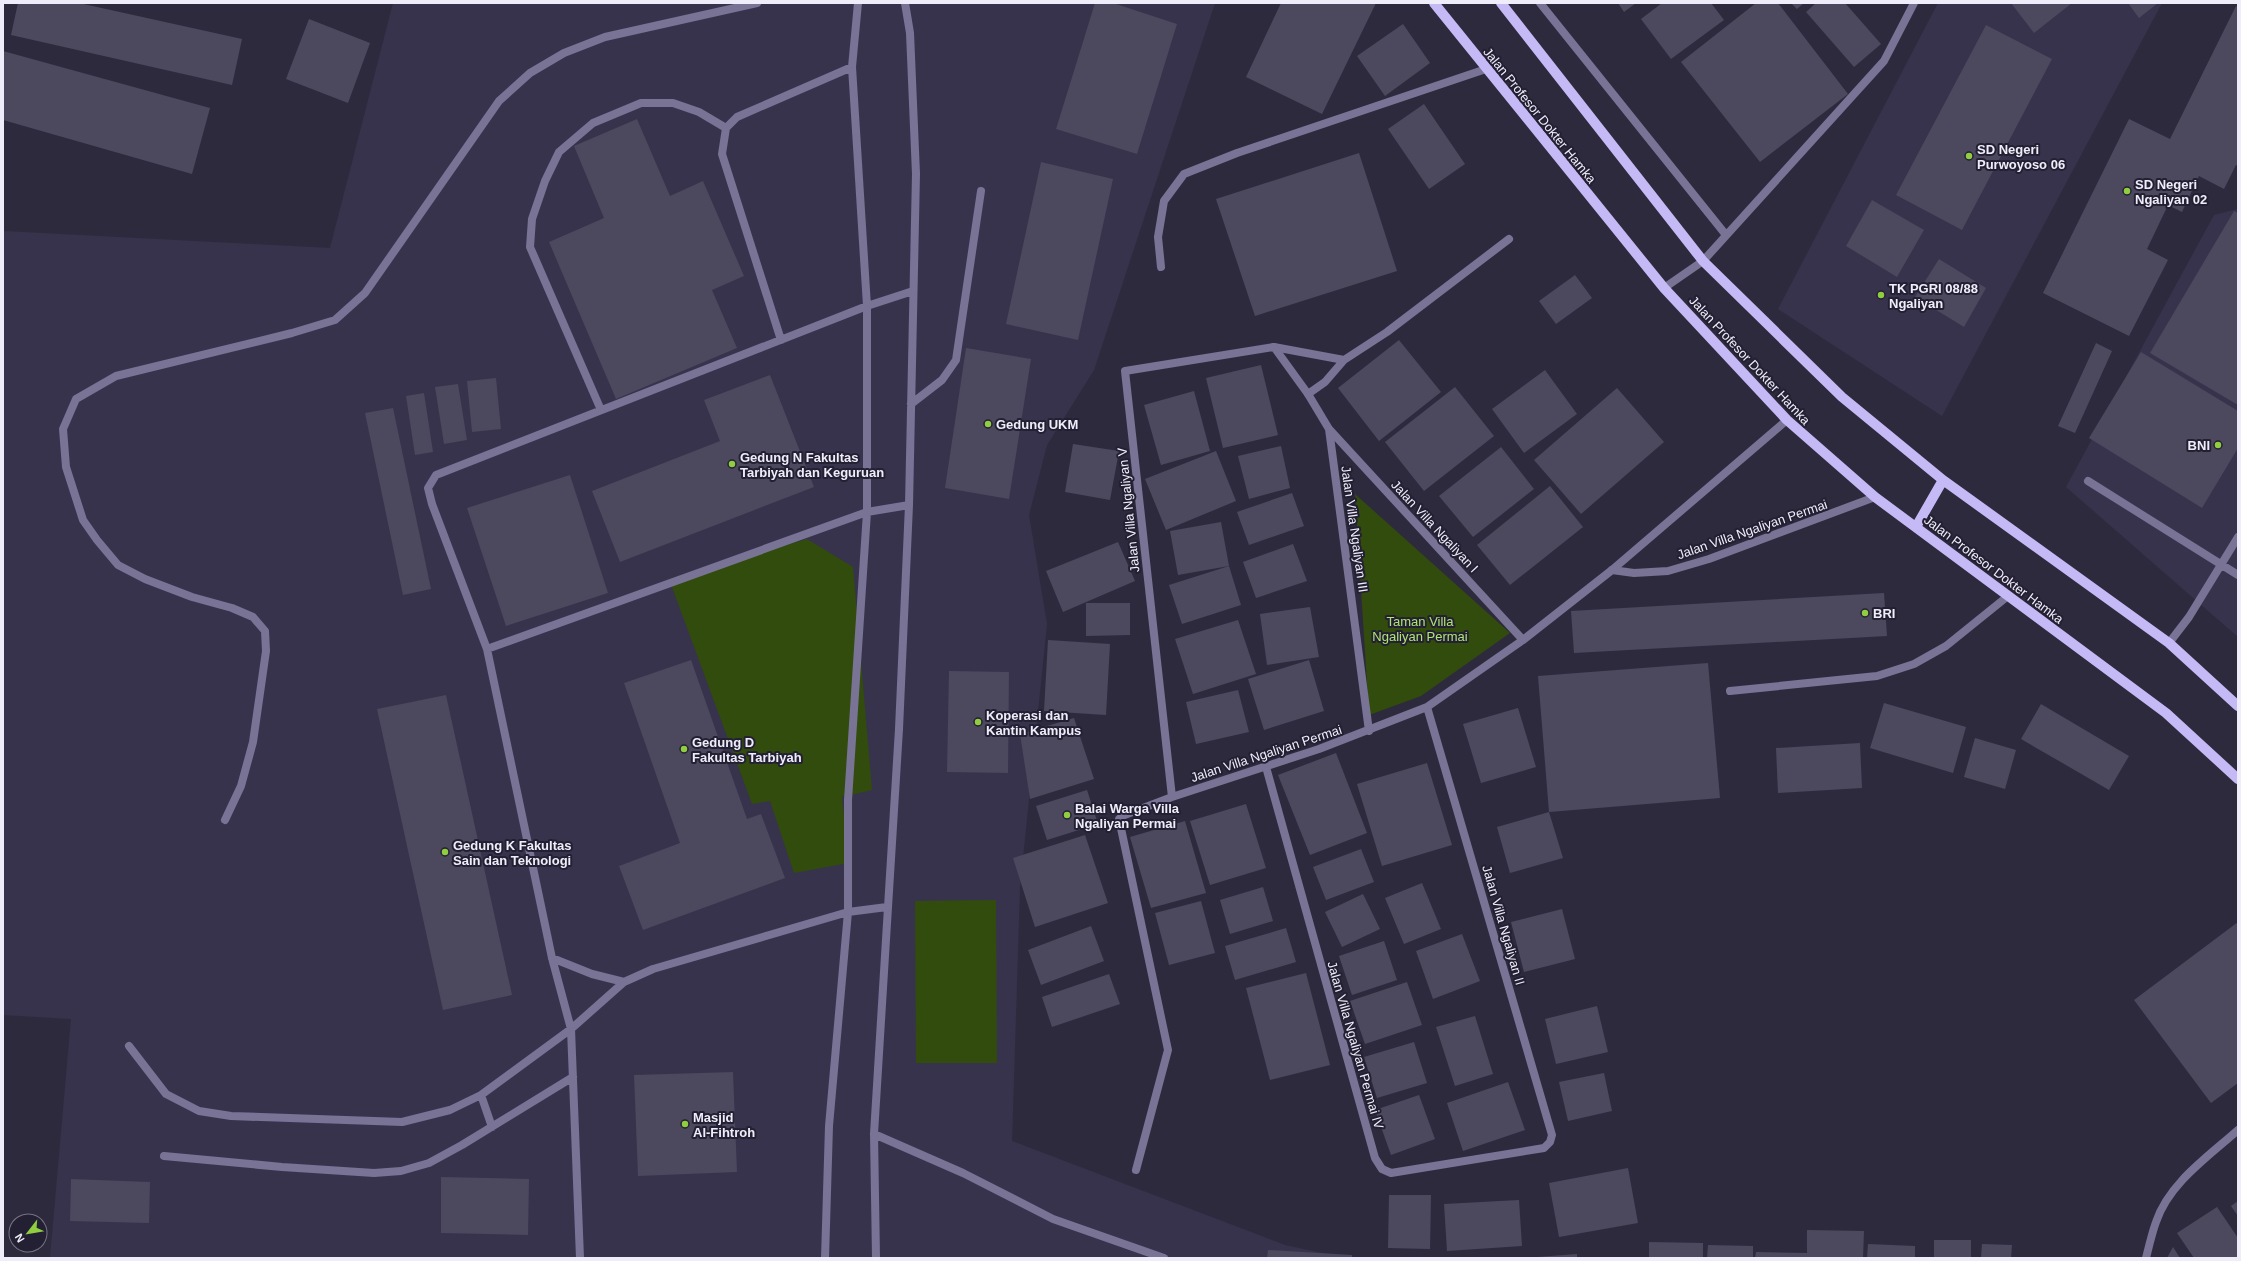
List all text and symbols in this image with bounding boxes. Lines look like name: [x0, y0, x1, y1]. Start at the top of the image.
street label: Jalan Profesor Dokter Hamka: [1480, 44, 1600, 187]
place label: SD Negeri Purwoyoso 06: [1977, 142, 2065, 172]
marker: SD Negeri Purwoyoso 06: [1964, 151, 1974, 161]
place label: SD Negeri Ngaliyan 02: [2135, 177, 2207, 207]
marker: SD Negeri Ngaliyan 02: [2122, 186, 2132, 196]
place label: TK PGRI 08/88 Ngaliyan: [1889, 281, 1978, 311]
marker: TK PGRI 08/88 Ngaliyan: [1876, 290, 1886, 300]
street label: Jalan Profesor Dokter Hamka: [1686, 293, 1814, 428]
place label: Gedung UKM: [996, 417, 1078, 432]
marker: Gedung UKM: [983, 419, 993, 429]
place label: BNI: [2188, 438, 2210, 453]
marker: BNI: [2213, 440, 2223, 450]
street label: Jalan Villa Ngaliyan V: [1114, 446, 1143, 573]
place label: Gedung N Fakultas Tarbiyah dan Keguruan: [740, 450, 884, 480]
marker: Gedung N Fakultas Tarbiyah dan Keguruan: [727, 459, 737, 469]
street label: Jalan Villa Ngaliyan III: [1338, 465, 1371, 593]
street label: Jalan Villa Ngaliyan I: [1388, 477, 1481, 576]
street label: Jalan Villa Ngaliyan Permai: [1675, 497, 1829, 562]
street label: Jalan Profesor Dokter Hamka: [1921, 512, 2067, 627]
place label: BRI: [1873, 606, 1895, 621]
marker: BRI: [1860, 608, 1870, 618]
park label: Taman Villa Ngaliyan Permai: [1372, 614, 1468, 644]
place label: Koperasi dan Kantin Kampus: [986, 708, 1081, 738]
marker: Koperasi dan Kantin Kampus: [973, 717, 983, 727]
street label: Jalan Villa Ngaliyan Permai: [1189, 722, 1344, 785]
place label: Gedung D Fakultas Tarbiyah: [692, 735, 802, 765]
marker: Gedung D Fakultas Tarbiyah: [679, 744, 689, 754]
place label: Balai Warga Villa Ngaliyan Permai: [1075, 801, 1180, 831]
marker: Balai Warga Villa Ngaliyan Permai: [1062, 810, 1072, 820]
place label: Gedung K Fakultas Sain dan Teknologi: [453, 838, 571, 868]
marker: Gedung K Fakultas Sain dan Teknologi: [440, 847, 450, 857]
street label: Jalan Villa Ngaliyan II: [1479, 863, 1528, 987]
street label: Jalan Villa Ngaliyan Permai IV: [1324, 959, 1387, 1131]
place label: Masjid Al-Fihtroh: [693, 1110, 755, 1140]
marker: Masjid Al-Fihtroh: [680, 1119, 690, 1129]
north arrow: [8, 1213, 48, 1253]
text: N: [12, 1232, 27, 1245]

